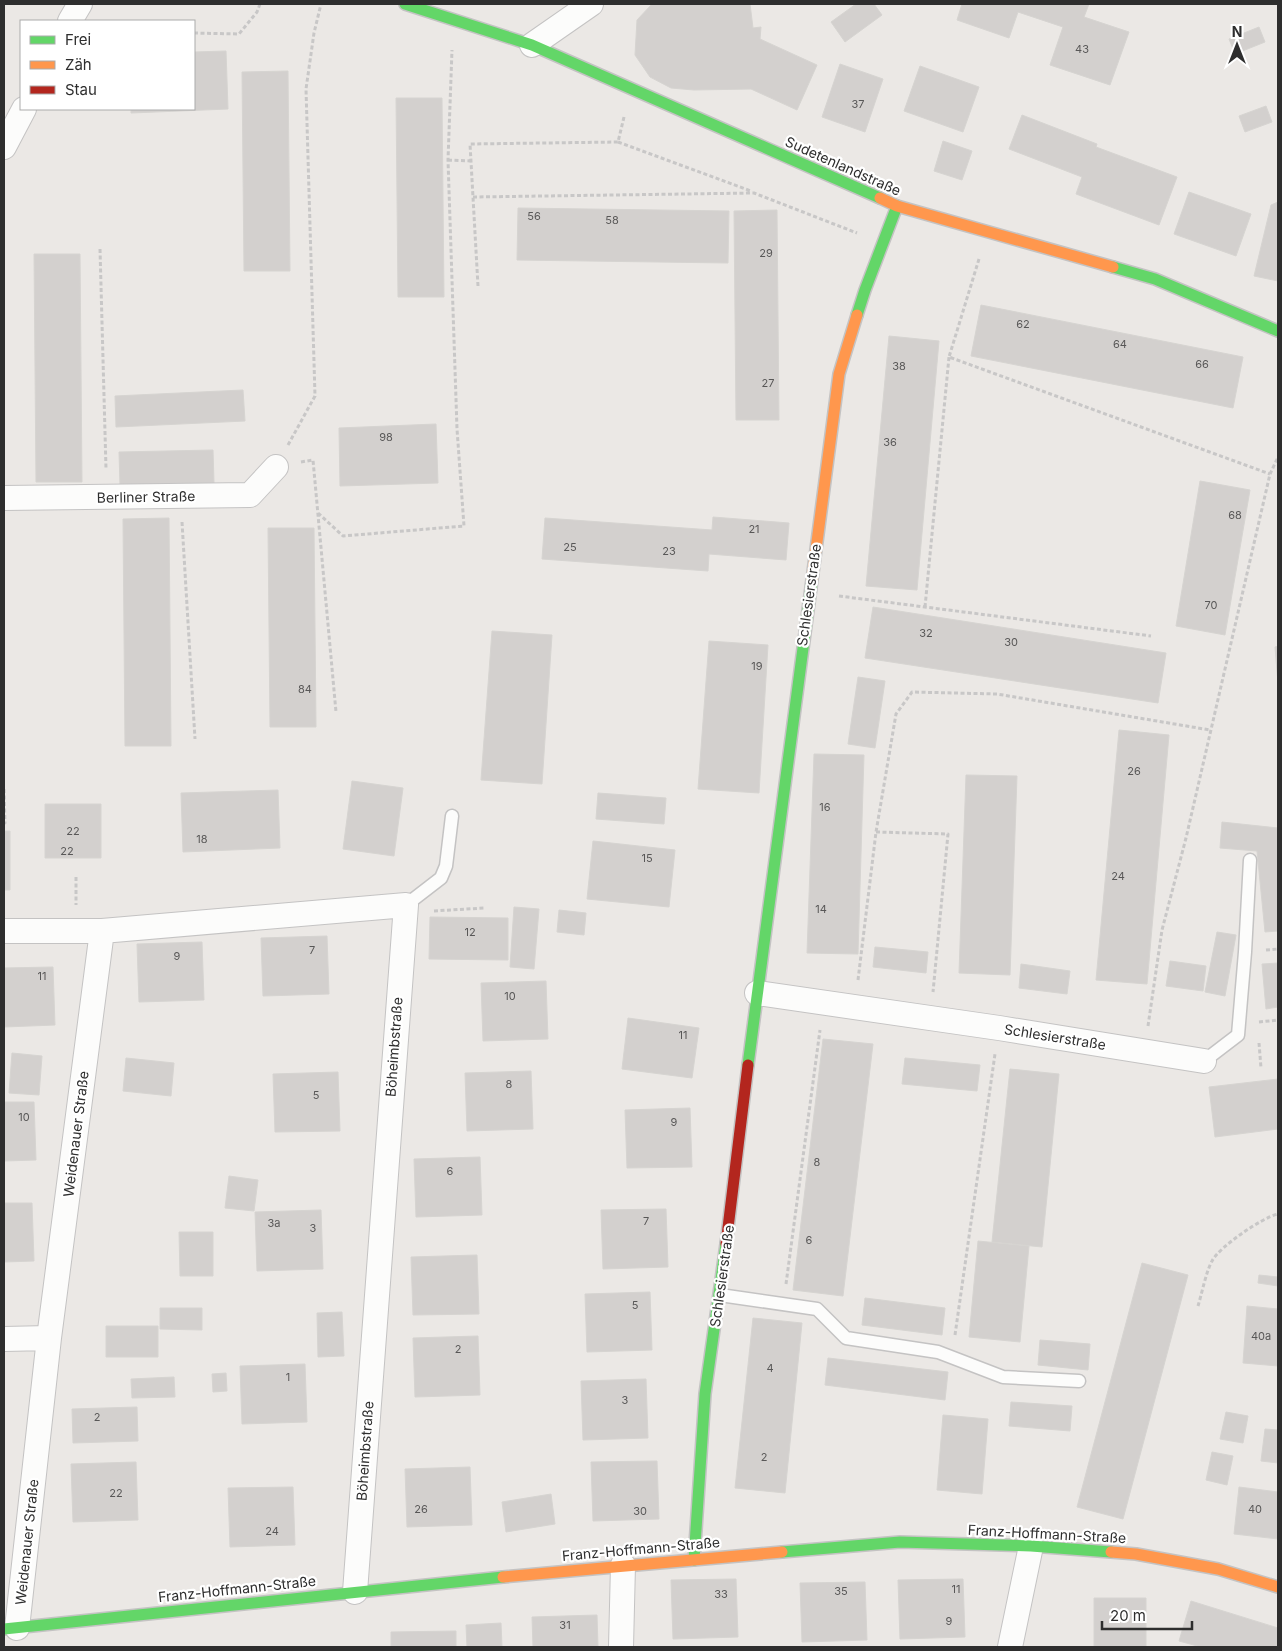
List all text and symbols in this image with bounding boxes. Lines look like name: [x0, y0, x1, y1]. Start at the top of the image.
legend: [20, 20, 195, 110]
north arrow: [1212, 20, 1262, 70]
text: N: [1232, 23, 1242, 40]
text: Frei: [65, 30, 91, 49]
house number: 43: [1075, 42, 1089, 56]
text: Zäh: [65, 55, 92, 74]
text: Stau: [65, 80, 97, 99]
house number: 37: [851, 97, 865, 111]
street label: Sudetenlandstraße: [783, 132, 904, 199]
house number: 56: [527, 209, 541, 223]
house number: 58: [605, 213, 619, 227]
house number: 29: [759, 246, 773, 260]
house number: 62: [1016, 317, 1030, 331]
house number: 64: [1113, 337, 1127, 351]
house number: 66: [1195, 357, 1209, 371]
house number: 38: [892, 359, 906, 373]
house number: 27: [762, 376, 774, 390]
house number: 98: [379, 430, 393, 444]
house number: 36: [883, 435, 897, 449]
street label: Berliner Straße: [96, 487, 195, 506]
house number: 68: [1228, 508, 1242, 522]
house number: 21: [748, 522, 760, 536]
house number: 25: [563, 540, 577, 554]
street label: Schlesierstraße: [793, 543, 824, 647]
house number: 23: [662, 544, 676, 558]
house number: 70: [1205, 598, 1218, 612]
house number: 32: [919, 626, 933, 640]
house number: 30: [1004, 635, 1018, 649]
house number: 19: [751, 659, 763, 673]
house number: 84: [298, 682, 312, 696]
house number: 26: [1127, 764, 1141, 778]
house number: 16: [819, 800, 831, 814]
house number: 22: [66, 824, 80, 838]
house number: 18: [196, 832, 208, 846]
house number: 22: [60, 844, 74, 858]
house number: 15: [641, 851, 653, 865]
house number: 24: [1111, 869, 1125, 883]
house number: 14: [815, 902, 827, 916]
house number: 12: [464, 925, 476, 939]
house number: 7: [309, 943, 315, 957]
house number: 9: [174, 949, 181, 963]
house number: 11: [38, 969, 46, 983]
house number: 10: [504, 989, 516, 1003]
street label: Böheimbstraße: [382, 996, 405, 1097]
street label: Schlesierstraße: [1003, 1020, 1107, 1053]
house number: 11: [679, 1028, 687, 1042]
street label: Weidenauer Straße: [59, 1070, 92, 1198]
house number: 8: [506, 1077, 513, 1091]
house number: 5: [313, 1088, 320, 1102]
house number: 10: [18, 1110, 30, 1124]
house number: 9: [671, 1115, 678, 1129]
house number: 8: [814, 1155, 821, 1169]
house number: 6: [447, 1164, 454, 1178]
house number: 7: [643, 1214, 649, 1228]
house number: 3a: [268, 1216, 280, 1230]
house number: 3: [310, 1221, 317, 1235]
street label: Schlesierstraße: [706, 1224, 737, 1328]
house number: 6: [806, 1233, 813, 1247]
house number: 5: [632, 1298, 639, 1312]
house number: 40a: [1251, 1329, 1271, 1343]
house number: 2: [455, 1342, 461, 1356]
house number: 4: [766, 1361, 774, 1375]
house number: 1: [286, 1370, 290, 1384]
house number: 3: [622, 1393, 629, 1407]
street label: Böheimbstraße: [353, 1400, 376, 1501]
house number: 2: [94, 1410, 100, 1424]
house number: 2: [761, 1450, 767, 1464]
street label: Weidenauer Straße: [11, 1478, 42, 1606]
house number: 22: [109, 1486, 123, 1500]
house number: 26: [414, 1502, 428, 1516]
house number: 40: [1248, 1502, 1262, 1516]
house number: 30: [633, 1504, 647, 1518]
street label: Franz-Hoffmann-Straße: [967, 1521, 1127, 1546]
house number: 24: [265, 1524, 279, 1538]
street label: Franz-Hoffmann-Straße: [561, 1533, 721, 1564]
street label: Franz-Hoffmann-Straße: [157, 1572, 317, 1605]
house number: 11: [952, 1582, 960, 1596]
house number: 35: [834, 1584, 848, 1598]
house number: 33: [714, 1587, 728, 1601]
scale bar: [1102, 1598, 1192, 1630]
text: 20 m: [1110, 1606, 1146, 1625]
house number: 9: [946, 1614, 953, 1628]
house number: 31: [559, 1618, 571, 1632]

